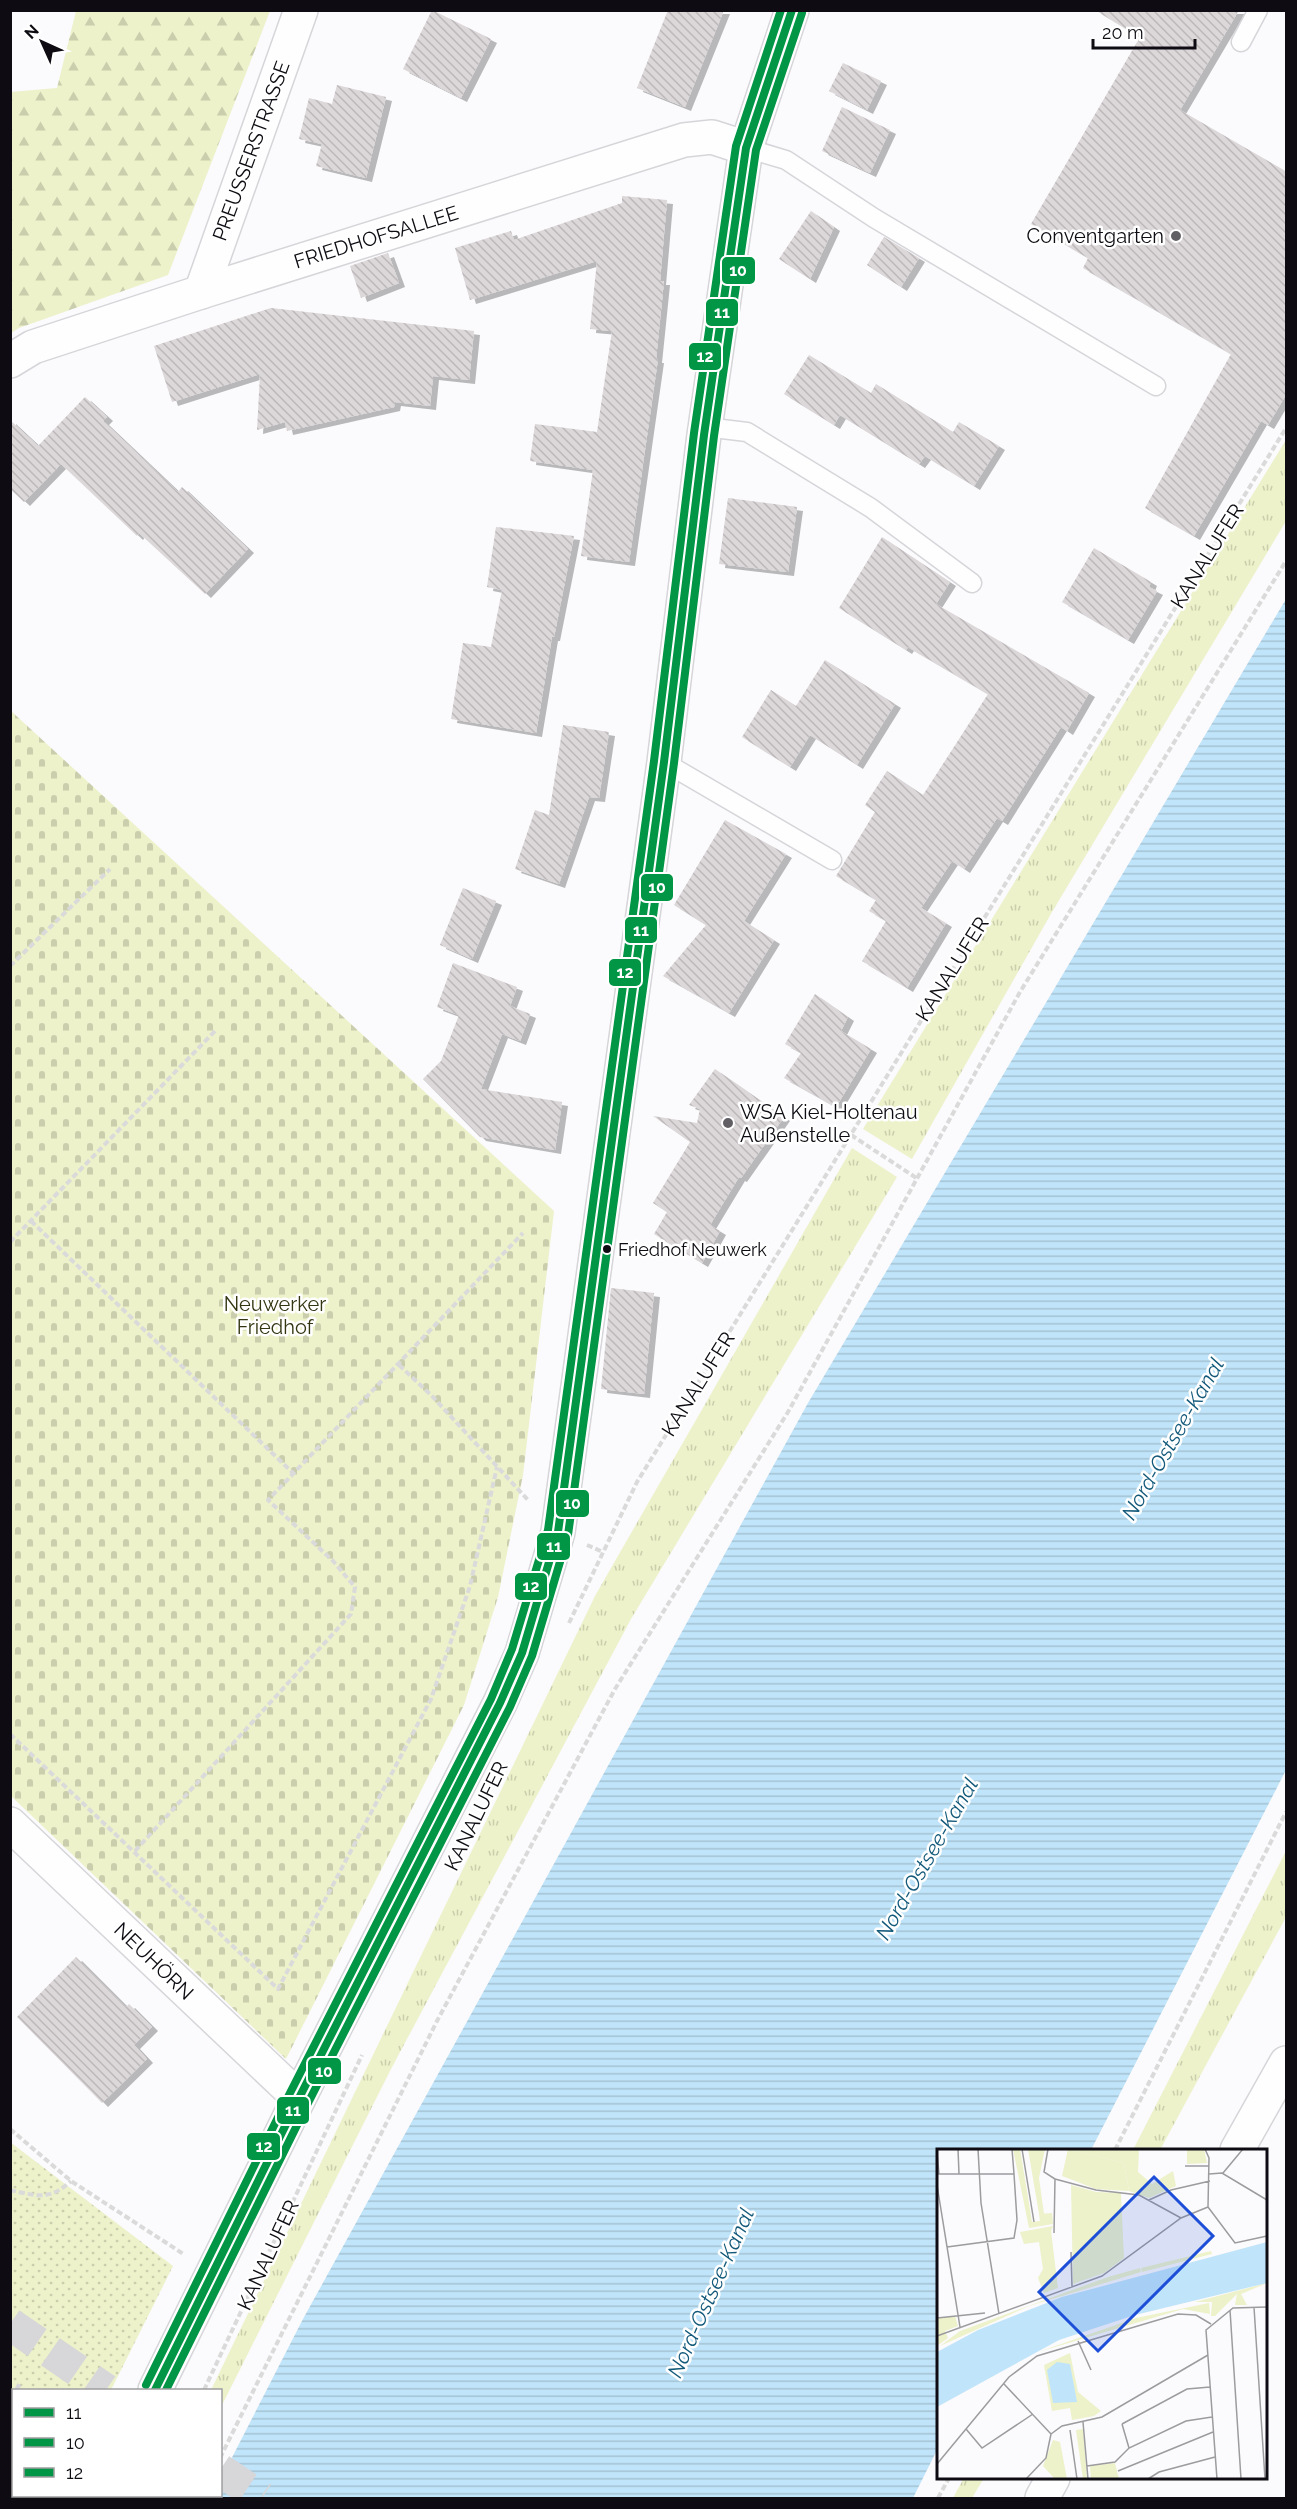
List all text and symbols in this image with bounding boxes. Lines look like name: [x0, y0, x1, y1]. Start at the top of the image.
north arrow: [12, 12, 72, 72]
scale bar: [1093, 12, 1195, 50]
text: N: [21, 21, 43, 43]
text: 20 m: [1102, 22, 1144, 43]
street label: PREUSSERSTRASSE: [207, 58, 295, 244]
street label: FRIEDHOFSALLEE: [291, 201, 461, 273]
place label: Conventgarten: [1027, 224, 1164, 248]
marker: Conventgarten: [1169, 229, 1183, 243]
line badge: 10: [721, 256, 756, 285]
text: 10: [729, 261, 747, 280]
line badge: 11: [705, 298, 739, 327]
text: 11: [714, 303, 730, 322]
line badge: 12: [688, 342, 722, 371]
text: 12: [697, 347, 713, 366]
street label: KANALUFER: [1165, 499, 1249, 613]
line badge: 10: [640, 873, 674, 902]
text: 10: [648, 878, 666, 897]
street label: KANALUFER: [910, 912, 994, 1026]
line badge: 11: [624, 916, 658, 944]
text: 11: [633, 921, 649, 940]
line badge: 12: [608, 958, 642, 987]
text: 12: [617, 963, 633, 982]
place label: WSA Kiel-Holtenau Außenstelle: [740, 1100, 918, 1147]
marker: WSA Kiel-Holtenau Außenstelle: [721, 1116, 735, 1130]
place label: Friedhof Neuwerk: [618, 1239, 767, 1260]
marker: Friedhof Neuwerk: [601, 1243, 613, 1255]
park label: Neuwerker Friedhof: [224, 1292, 326, 1339]
street label: KANALUFER: [656, 1327, 740, 1441]
water label: Nord-Ostsee-Kanal: [1116, 1353, 1229, 1524]
line badge: 10: [555, 1489, 590, 1518]
text: 10: [563, 1494, 581, 1513]
line badge: 11: [536, 1532, 571, 1561]
text: 11: [546, 1537, 562, 1556]
line badge: 12: [514, 1572, 548, 1601]
text: 12: [523, 1577, 539, 1596]
street label: KANALUFER: [439, 1757, 513, 1875]
water label: Nord-Ostsee-Kanal: [870, 1773, 983, 1944]
street label: NEUHÖRN: [109, 1917, 199, 2005]
line badge: 10: [307, 2057, 342, 2085]
text: 10: [315, 2062, 333, 2081]
line badge: 11: [276, 2096, 310, 2125]
text: 11: [285, 2101, 301, 2120]
line badge: 12: [246, 2132, 281, 2161]
text: 12: [256, 2137, 272, 2156]
inset map: [937, 2149, 1267, 2479]
street label: KANALUFER: [232, 2196, 304, 2314]
water label: Nord-Ostsee-Kanal: [662, 2204, 759, 2381]
legend: [12, 2389, 222, 2497]
text: 11: [66, 2402, 82, 2423]
text: 10: [66, 2432, 85, 2453]
text: 12: [66, 2462, 83, 2483]

